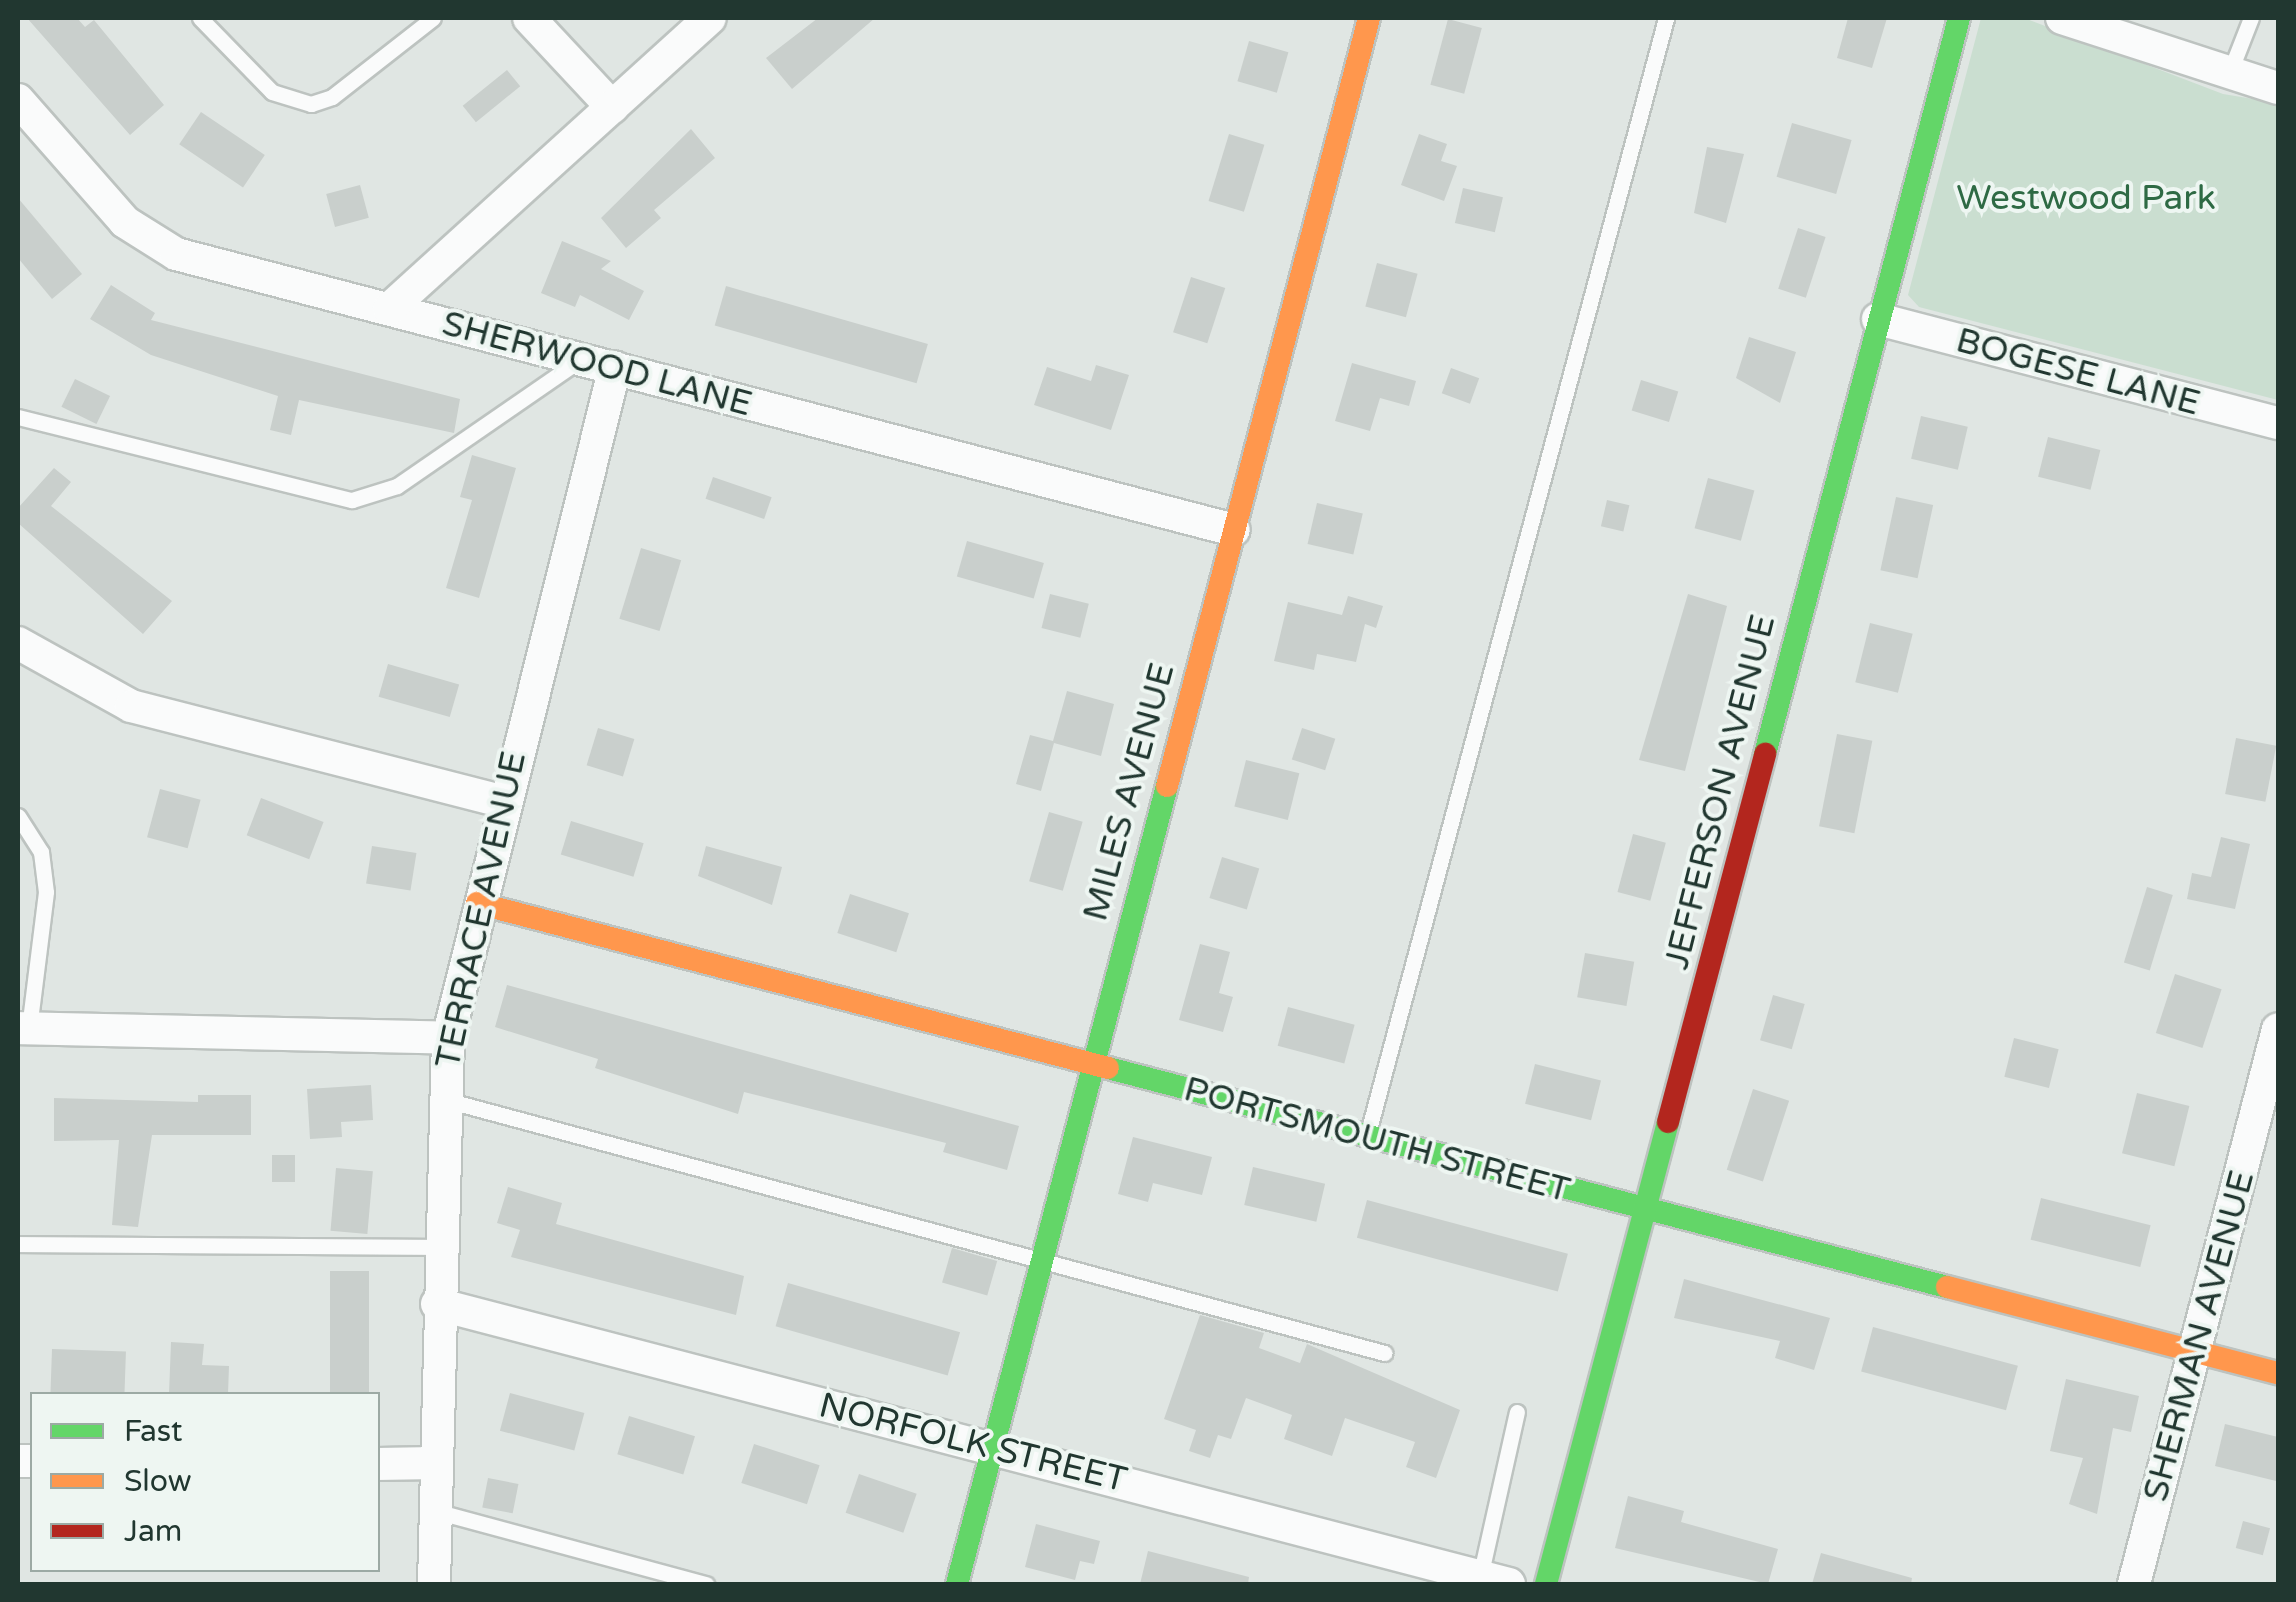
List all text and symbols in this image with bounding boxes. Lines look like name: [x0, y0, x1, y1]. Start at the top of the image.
park label: Westwood Park: [1956, 177, 2216, 219]
street label: SHERWOOD LANE: [438, 302, 756, 426]
street label: BOGESE LANE: [1952, 319, 2204, 425]
street label: JEFFERSON AVENUE: [1656, 610, 1784, 974]
street label: MILES AVENUE: [1074, 659, 1184, 925]
street label: TERRACE AVENUE: [427, 748, 535, 1072]
street label: PORTSMOUTH STREET: [1179, 1068, 1575, 1212]
street label: SHERMAN AVENUE: [2135, 1166, 2263, 1506]
street label: NORFOLK STREET: [815, 1384, 1131, 1502]
legend: [30, 1392, 380, 1572]
text: Fast: [124, 1413, 183, 1450]
text: Slow: [124, 1463, 192, 1500]
text: Jam: [124, 1513, 182, 1550]

